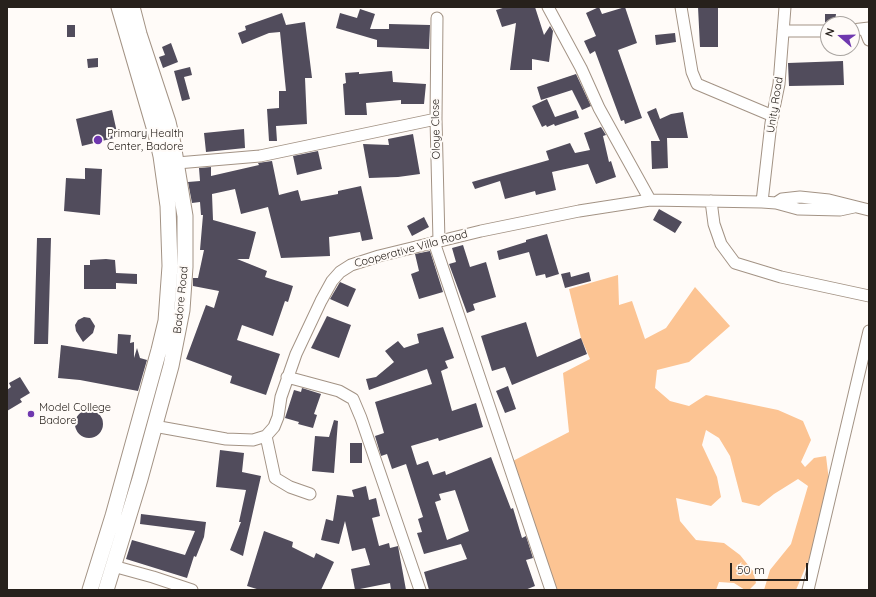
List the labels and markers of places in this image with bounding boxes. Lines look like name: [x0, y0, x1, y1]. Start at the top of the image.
place label: Primary Health Center, Badore: [107, 127, 184, 153]
marker: Primary Health Center, Badore: [92, 134, 104, 146]
place label: Model College Badore: [39, 401, 111, 427]
marker: Model College Badore: [26, 409, 36, 419]

